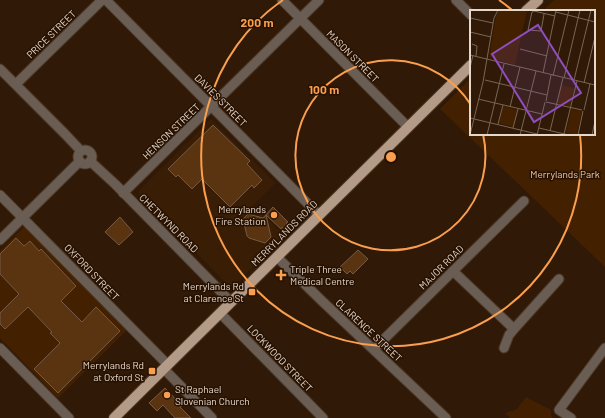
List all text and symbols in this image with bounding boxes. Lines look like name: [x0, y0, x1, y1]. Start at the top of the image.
street label: PRICE STREET: [24, 7, 78, 61]
inset map: [470, 10, 595, 135]
text: 200 m: [241, 15, 273, 29]
street label: MASON STREET: [324, 27, 382, 85]
street label: DAVIES STREET: [192, 71, 250, 129]
text: 100 m: [309, 82, 339, 96]
street label: HENSON STREET: [140, 100, 203, 162]
centre of rings: [384, 150, 398, 164]
park label: Merrylands Park: [530, 168, 600, 180]
street label: CHETWYND ROAD: [137, 191, 201, 255]
street label: MERRYLANDS ROAD: [249, 198, 319, 268]
place label: Merrylands Fire Station: [215, 203, 266, 227]
marker: Merrylands Fire Station: [269, 210, 279, 220]
street label: OXFORD STREET: [62, 241, 122, 303]
street label: MAJOR ROAD: [416, 242, 466, 292]
place label: Triple Three Medical Centre: [290, 263, 354, 287]
marker: Triple Three Medical Centre: [275, 269, 287, 281]
place label: Merrylands Rd at Clarence St: [183, 280, 244, 304]
marker: Merrylands Rd at Clarence St: [247, 287, 257, 297]
street label: CLARENCE STREET: [333, 296, 405, 364]
street label: LOCKWOOD STREET: [245, 322, 315, 394]
place label: Merrylands Rd at Oxford St: [83, 359, 144, 383]
marker: Merrylands Rd at Oxford St: [147, 366, 157, 376]
place label: St Raphael Slovenian Church: [175, 383, 250, 407]
marker: St Raphael Slovenian Church: [162, 390, 172, 400]

